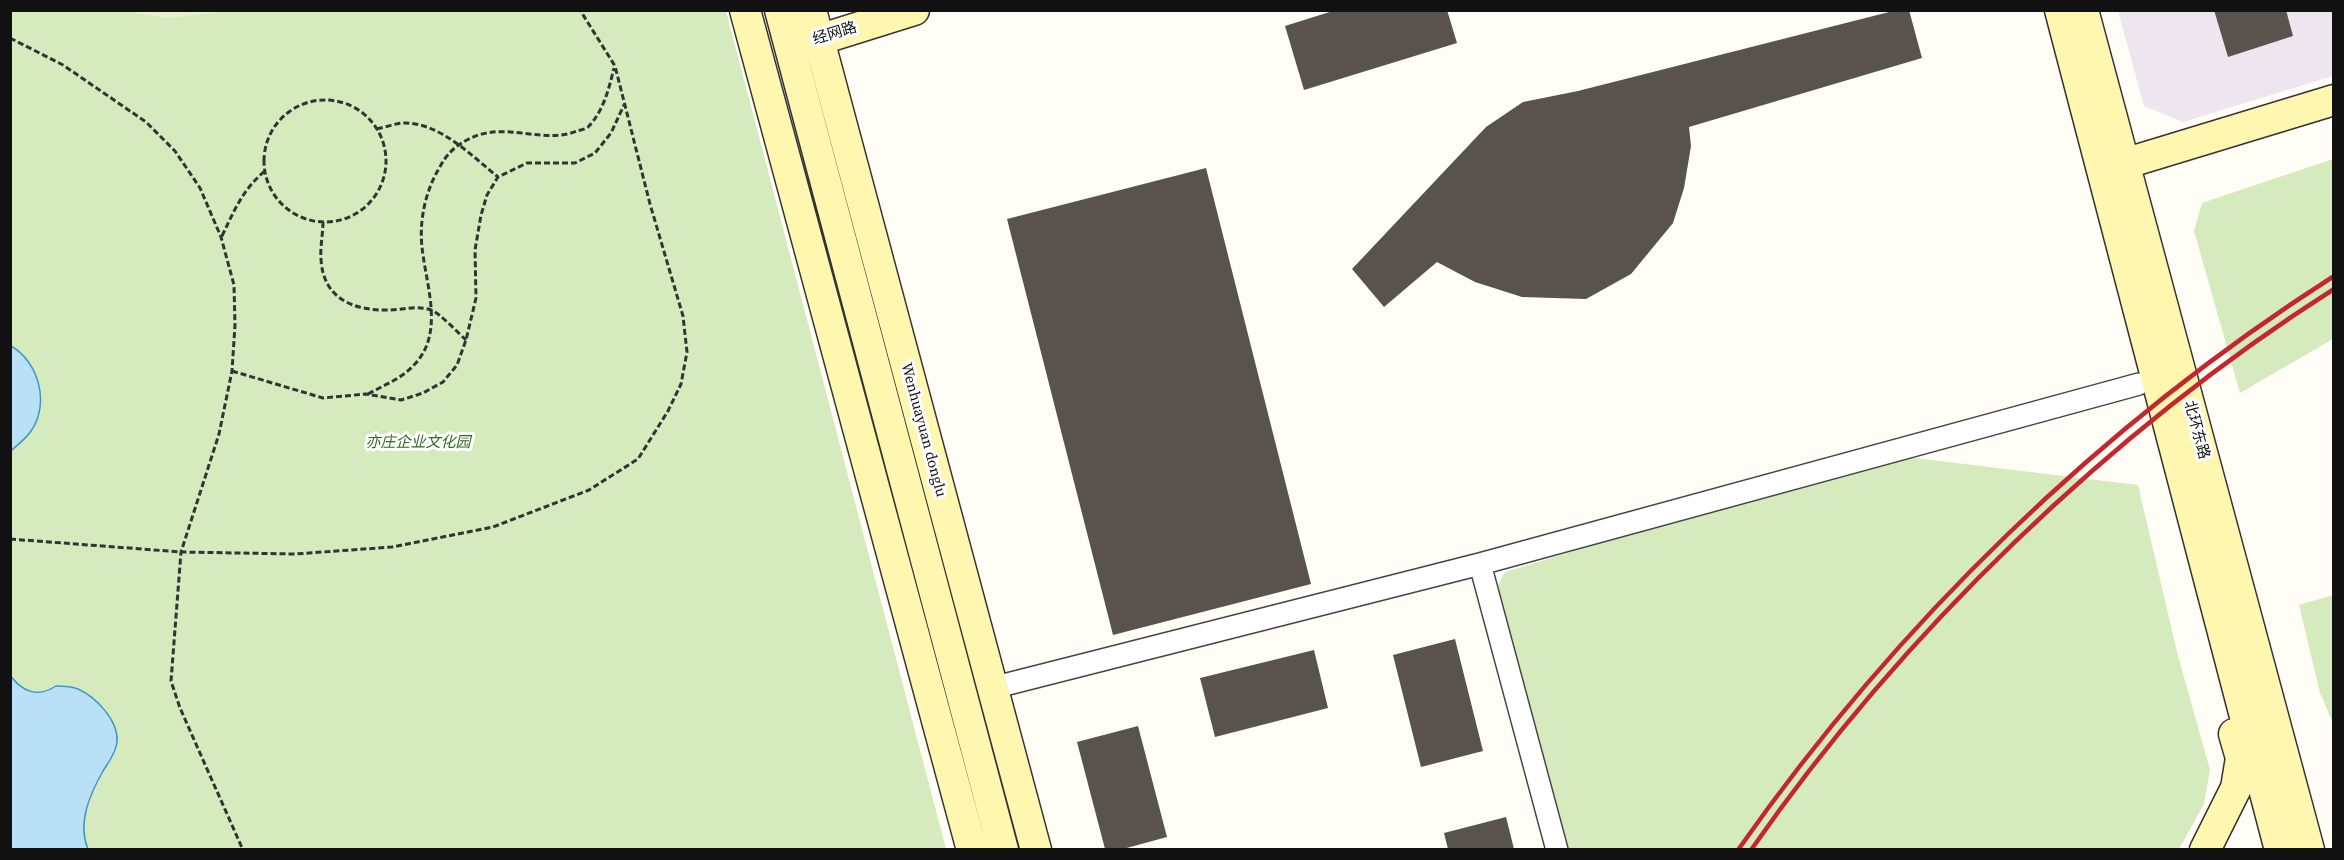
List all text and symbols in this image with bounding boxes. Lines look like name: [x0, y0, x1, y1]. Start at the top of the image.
street label: 经网路: [811, 19, 859, 49]
street label: Wenhuayuan donglu: [896, 361, 950, 499]
street label: 北环东路: [2180, 399, 2212, 461]
park label: 亦庄企业文化园: [366, 434, 470, 452]

